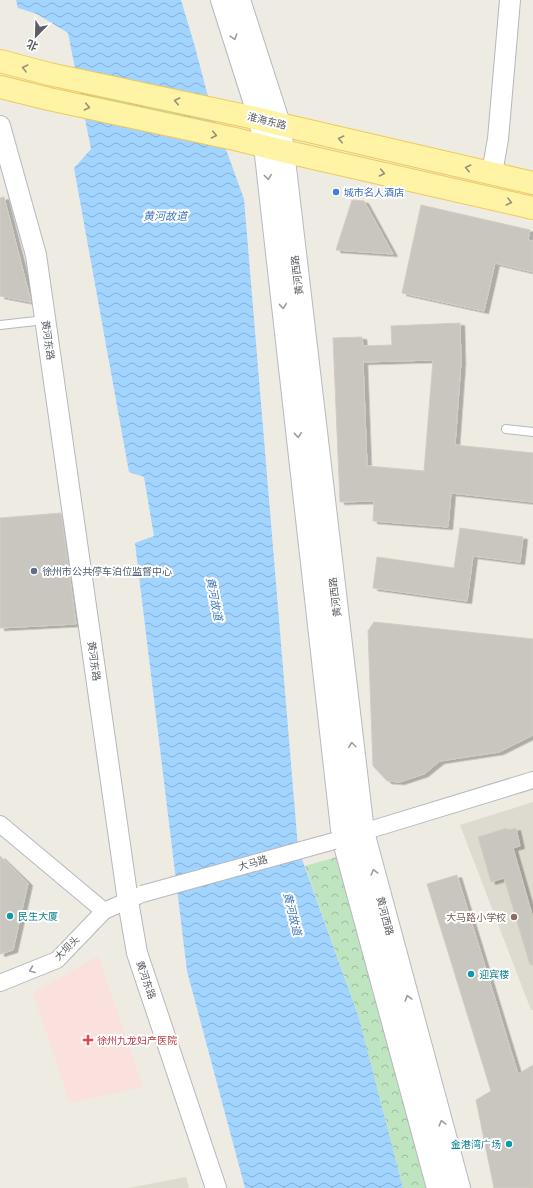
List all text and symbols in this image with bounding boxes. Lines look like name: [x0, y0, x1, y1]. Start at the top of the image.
north arrow: [16, 16, 56, 56]
one-way arrow: [229, 33, 238, 40]
text: 北: [25, 37, 40, 53]
one-way arrow: [21, 64, 28, 73]
one-way arrow: [173, 98, 180, 106]
one-way arrow: [84, 103, 90, 111]
street label: 淮海东路: [246, 110, 288, 132]
one-way arrow: [211, 130, 217, 138]
one-way arrow: [338, 135, 344, 143]
one-way arrow: [465, 164, 471, 172]
one-way arrow: [379, 169, 385, 177]
one-way arrow: [264, 173, 273, 180]
place label: 城市名人酒店: [344, 186, 404, 199]
marker: 城市名人酒店: [331, 187, 341, 197]
one-way arrow: [506, 197, 512, 205]
water label: 黄河故道: [143, 210, 189, 223]
street label: 黄河西路: [288, 254, 306, 296]
one-way arrow: [278, 303, 287, 309]
street label: 黄河东路: [39, 319, 57, 361]
one-way arrow: [293, 432, 302, 438]
place label: 徐州市公共停车泊位监督中心: [42, 565, 172, 578]
marker: 徐州市公共停车泊位监督中心: [29, 566, 39, 576]
water label: 黄河故道: [203, 576, 225, 624]
street label: 黄河西路: [326, 576, 344, 618]
street label: 黄河东路: [85, 640, 103, 682]
one-way arrow: [348, 741, 357, 748]
street label: 大马路: [237, 853, 269, 873]
one-way arrow: [370, 869, 378, 876]
water label: 黄河故道: [280, 891, 304, 939]
street label: 黄河西路: [374, 895, 396, 937]
place label: 民生大厦: [18, 910, 58, 923]
marker: 民生大厦: [5, 911, 15, 921]
place label: 大马路小学校: [446, 911, 506, 924]
marker: 大马路小学校: [509, 912, 519, 922]
street label: 大坝头: [52, 933, 82, 963]
street label: 黄河东路: [133, 959, 159, 1001]
one-way arrow: [29, 966, 36, 974]
place label: 迎宾楼: [479, 968, 509, 981]
marker: 迎宾楼: [466, 969, 476, 979]
one-way arrow: [404, 995, 413, 1002]
marker: 徐州九龙妇产医院: [82, 1034, 94, 1046]
place label: 徐州九龙妇产医院: [97, 1034, 177, 1047]
one-way arrow: [438, 1120, 447, 1127]
place label: 金港湾广场: [451, 1138, 501, 1151]
marker: 金港湾广场: [504, 1139, 514, 1149]

